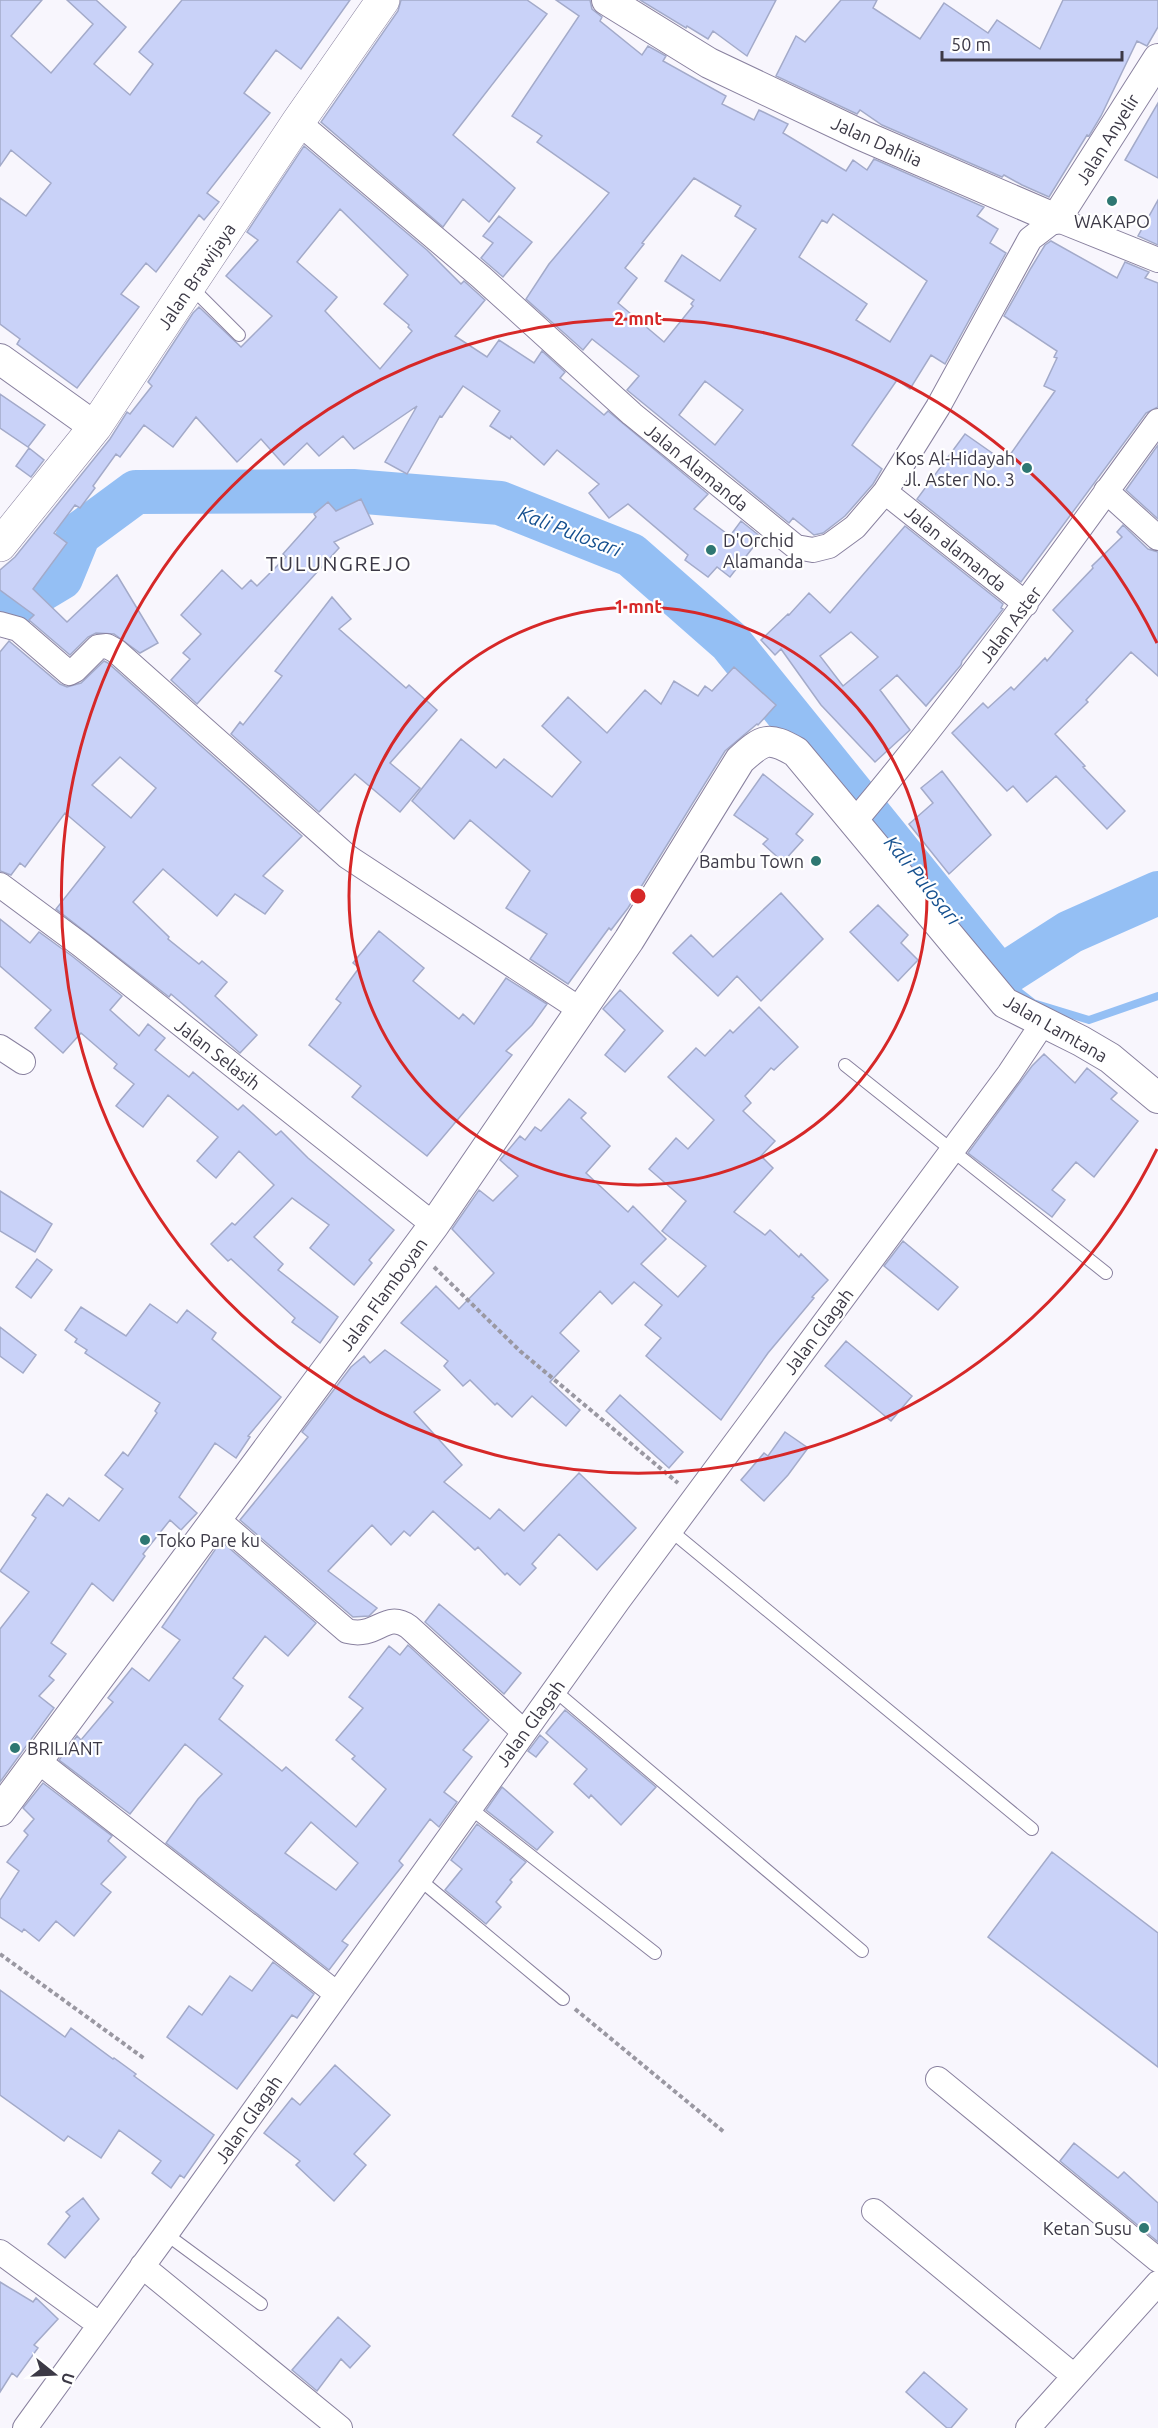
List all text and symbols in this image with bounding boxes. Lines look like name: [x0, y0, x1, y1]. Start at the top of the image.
scale bar: [942, 24, 1122, 62]
text: 50 m: [951, 34, 991, 54]
street label: Jalan Anyelir: [1071, 90, 1143, 188]
street label: Jalan Dahlia: [829, 112, 925, 170]
marker: WAKAPO: [1105, 194, 1119, 208]
place label: WAKAPO: [1074, 211, 1150, 231]
street label: Jalan Brawijaya: [153, 219, 239, 333]
text: 2 mnt: [614, 308, 662, 328]
street label: Jalan Alamanda: [641, 419, 753, 515]
place label: Kos Al-Hidayah Jl. Aster No. 3: [895, 448, 1015, 489]
marker: Kos Al-Hidayah Jl. Aster No. 3: [1020, 461, 1034, 475]
water label: Kali Pulosari: [515, 501, 626, 561]
street label: Jalan alamanda: [901, 501, 1011, 595]
place label: D'Orchid Alamanda: [723, 530, 804, 571]
marker: D'Orchid Alamanda: [704, 543, 718, 557]
district label: TULUNGREJO: [266, 551, 412, 575]
street label: Jalan Aster: [975, 582, 1045, 666]
text: 1 mnt: [614, 596, 662, 616]
water label: Kali Pulosari: [880, 831, 967, 930]
place label: Bambu Town: [699, 851, 804, 871]
marker: Bambu Town: [809, 854, 823, 868]
centre of rings: [628, 886, 648, 906]
street label: Jalan Lamtana: [1001, 990, 1111, 1066]
street label: Jalan Selasih: [172, 1015, 264, 1093]
street label: Jalan Flamboyan: [335, 1234, 431, 1354]
street label: Jalan Glagah: [779, 1284, 857, 1378]
place label: Toko Pare ku: [157, 1530, 260, 1550]
marker: Toko Pare ku: [138, 1533, 152, 1547]
street label: Jalan Glagah: [492, 1676, 568, 1770]
place label: BRILIANT: [27, 1738, 103, 1758]
marker: BRILIANT: [8, 1741, 22, 1755]
street label: Jalan Glagah: [210, 2071, 286, 2167]
place label: Ketan Susu: [1043, 2218, 1132, 2238]
marker: Ketan Susu: [1137, 2221, 1151, 2235]
north arrow: [24, 2344, 84, 2404]
text: U: [58, 2371, 79, 2387]

